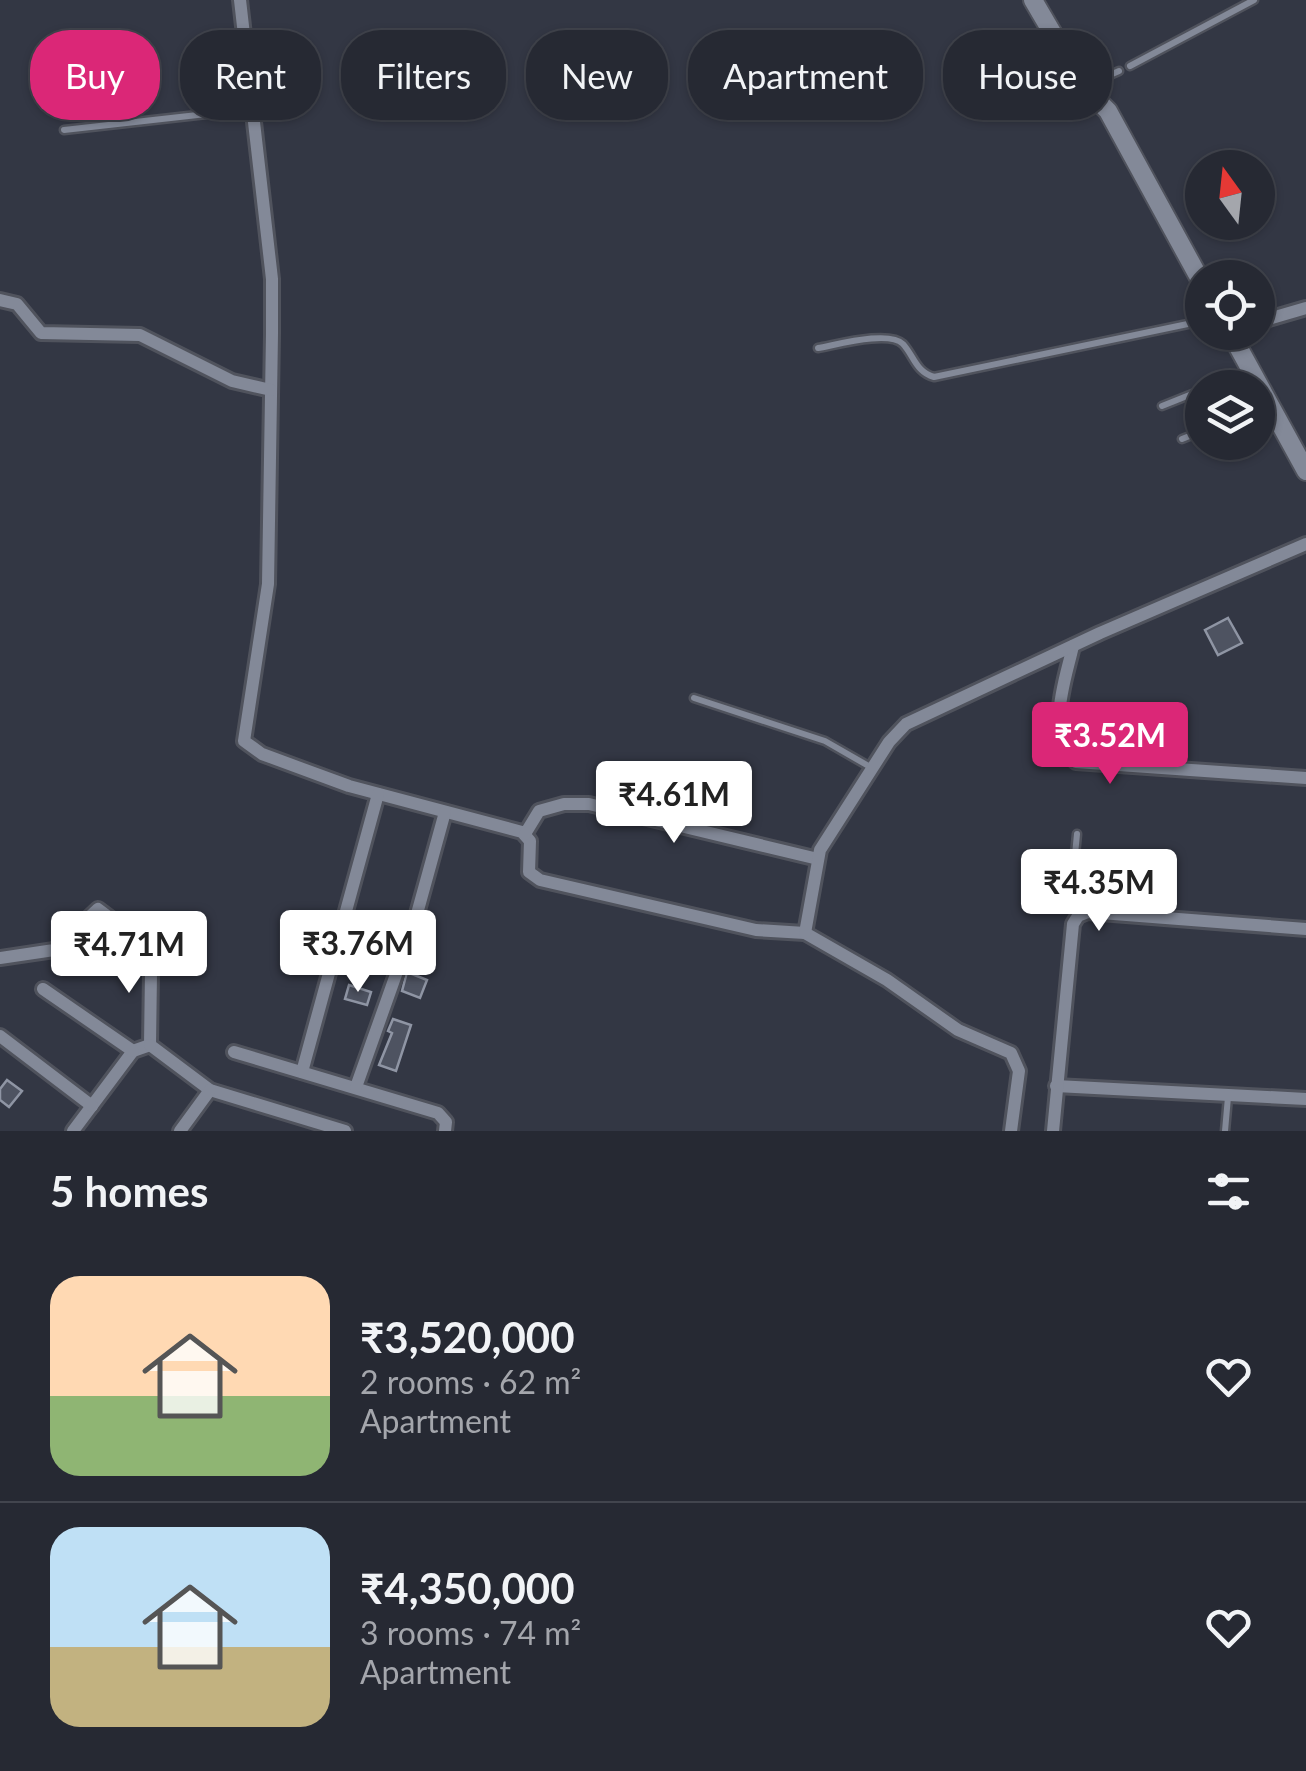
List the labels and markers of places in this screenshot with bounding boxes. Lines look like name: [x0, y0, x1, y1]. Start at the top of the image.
pin: ₹3.52M: [1029, 702, 1191, 787]
pin: ₹4.61M: [593, 761, 755, 846]
pin: ₹4.35M: [1018, 849, 1180, 934]
pin: ₹3.76M: [277, 910, 439, 995]
pin: ₹4.71M: [48, 911, 210, 996]

